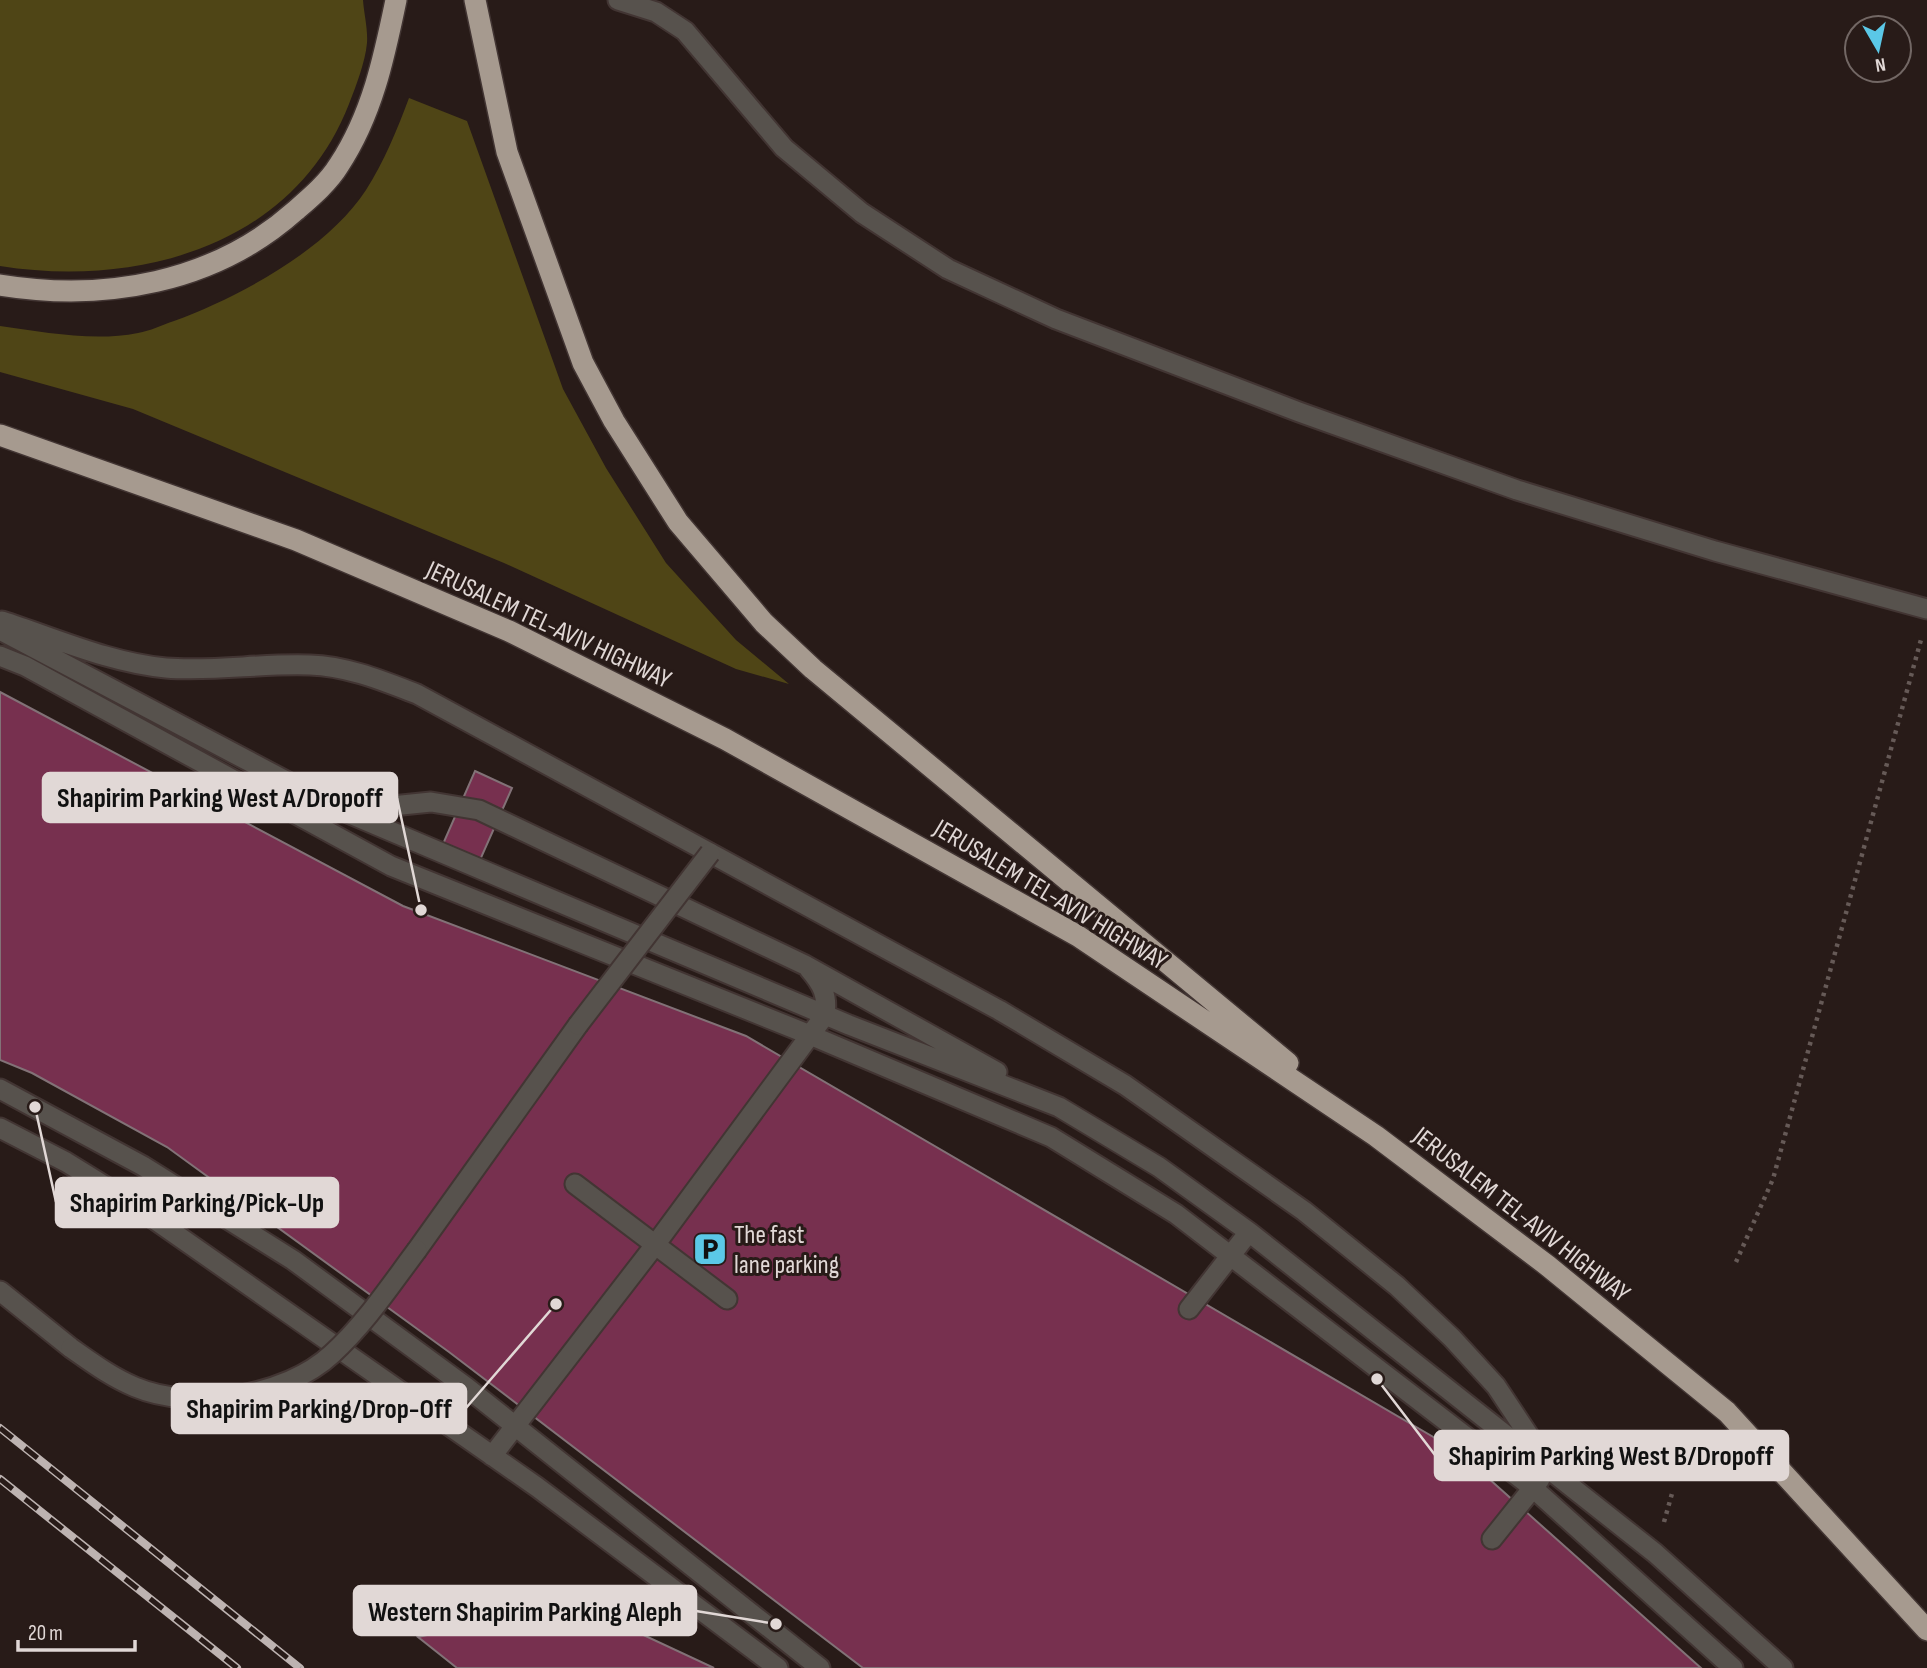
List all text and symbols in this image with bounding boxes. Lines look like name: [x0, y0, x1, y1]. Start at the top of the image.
north arrow: [1843, 14, 1913, 84]
text: N: [1874, 52, 1887, 76]
street label: JERUSALEM TEL-AVIV HIGHWAY: [420, 555, 676, 696]
callout: Shapirim Parking West A/Dropoff: [43, 773, 397, 822]
text: Shapirim Parking West A/Dropoff: [57, 782, 383, 815]
street label: JERUSALEM TEL-AVIV HIGHWAY: [927, 813, 1173, 977]
street label: JERUSALEM TEL-AVIV HIGHWAY: [1406, 1120, 1636, 1310]
callout: Shapirim Parking/Pick-Up: [56, 1178, 338, 1227]
text: Shapirim Parking/Pick-Up: [70, 1187, 324, 1220]
place label: The fast lane parking: [734, 1220, 839, 1281]
parking icon: The fast lane parking: [691, 1230, 729, 1268]
callout: Shapirim Parking/Drop-Off: [172, 1384, 466, 1433]
text: Shapirim Parking/Drop-Off: [186, 1393, 452, 1426]
callout: Shapirim Parking West B/Dropoff: [1435, 1431, 1788, 1480]
text: Shapirim Parking West B/Dropoff: [1448, 1440, 1774, 1473]
callout: Western Shapirim Parking Aleph: [354, 1586, 696, 1635]
text: Western Shapirim Parking Aleph: [368, 1596, 682, 1629]
scale bar: [18, 1608, 135, 1652]
text: 20 m: [28, 1621, 63, 1646]

